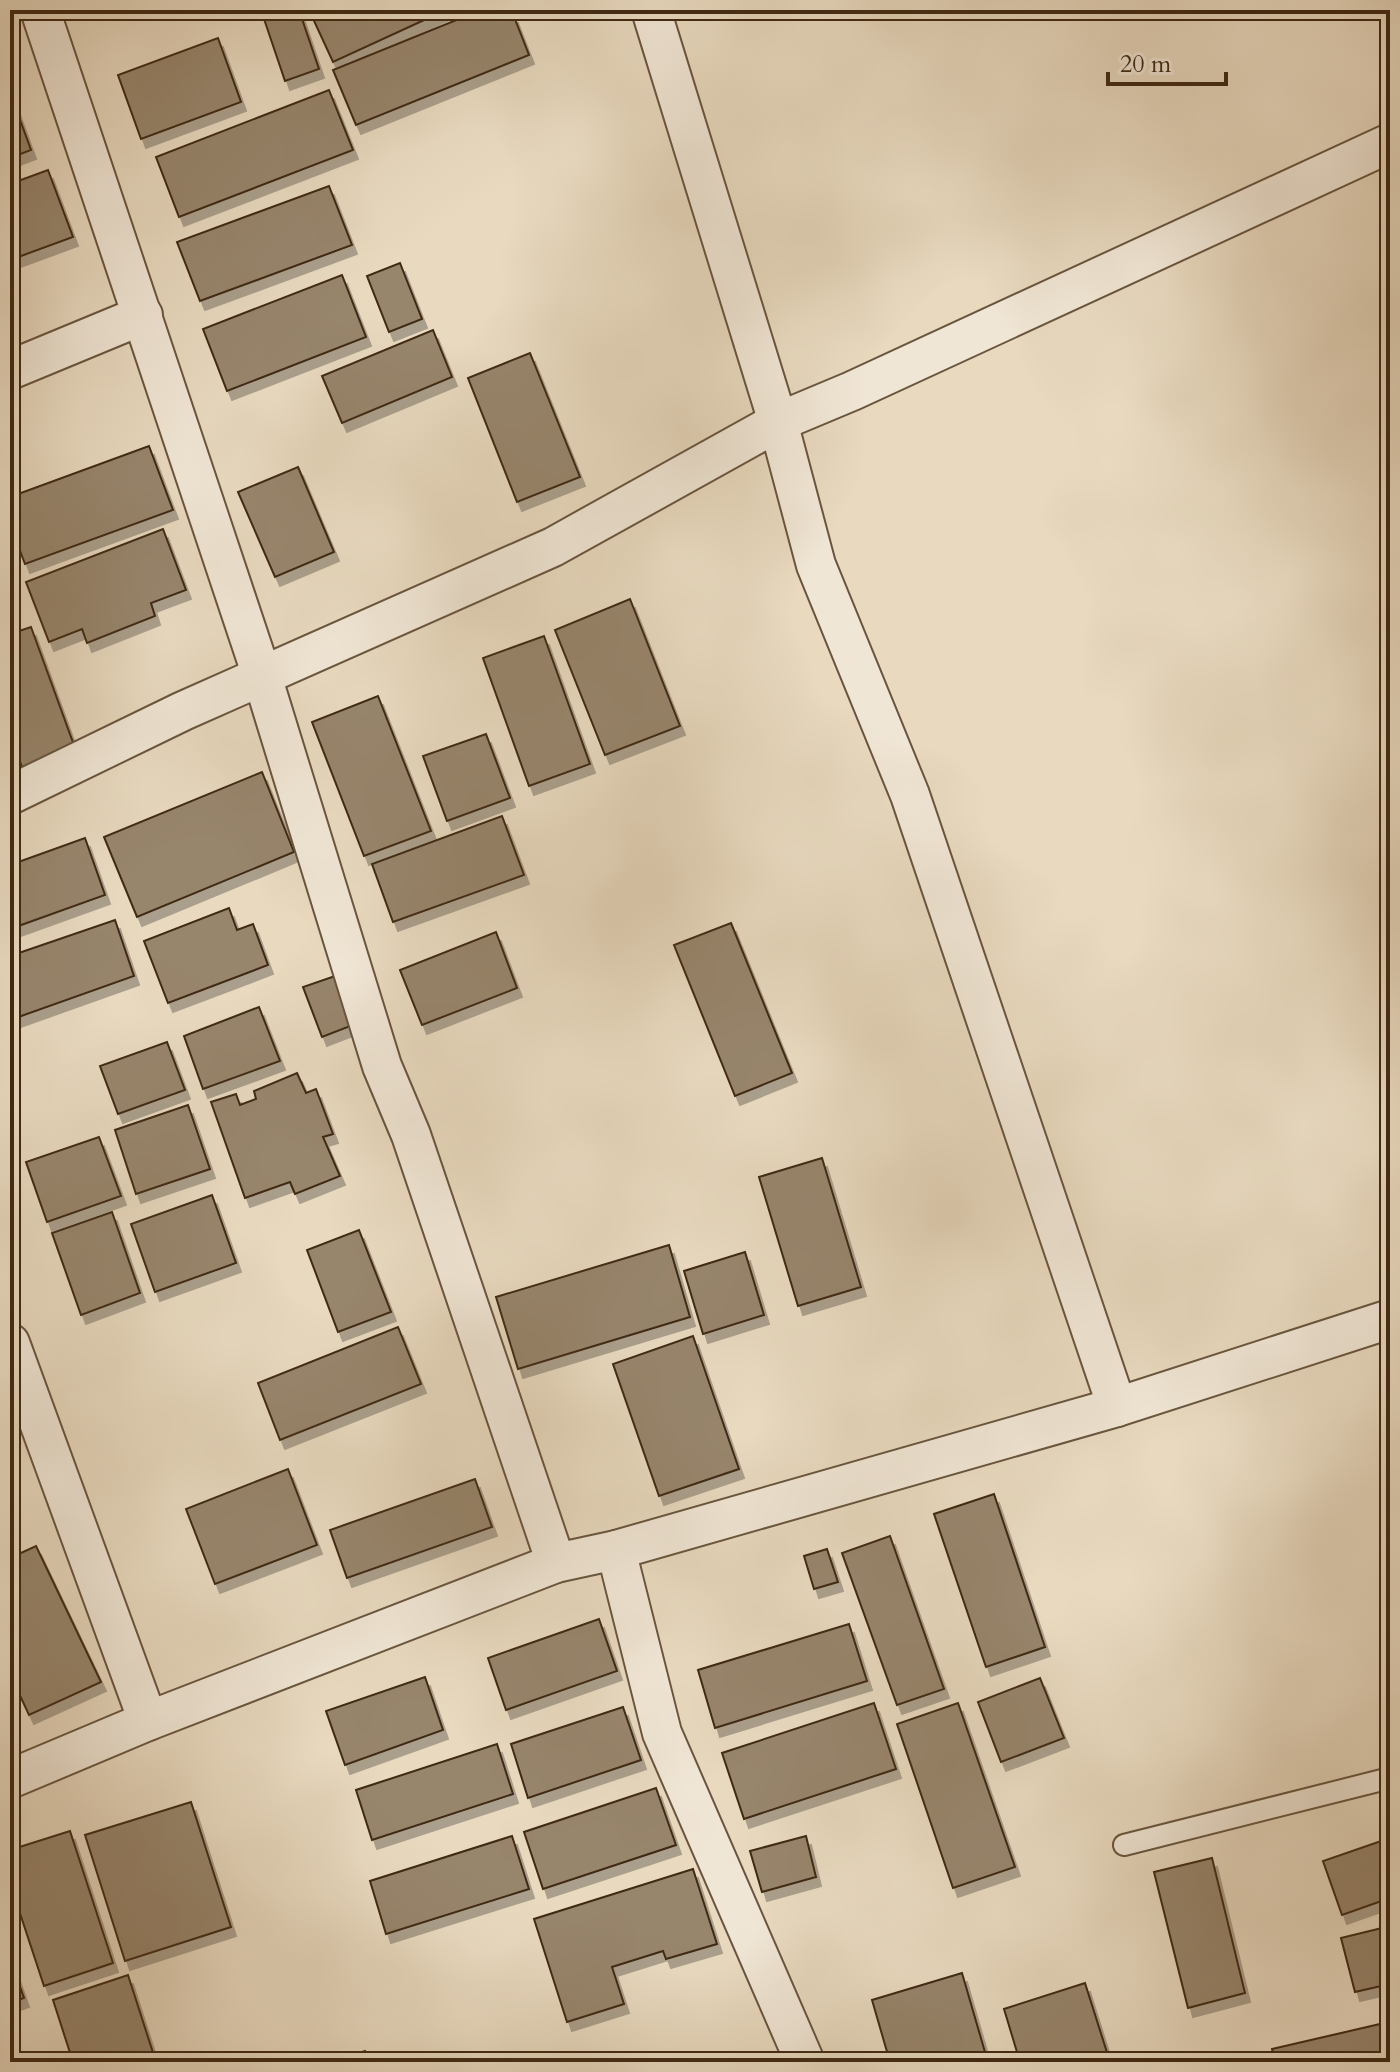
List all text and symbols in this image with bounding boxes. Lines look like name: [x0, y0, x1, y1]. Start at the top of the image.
scale bar: [1108, 36, 1226, 86]
text: 20 m: [1120, 48, 1172, 81]

